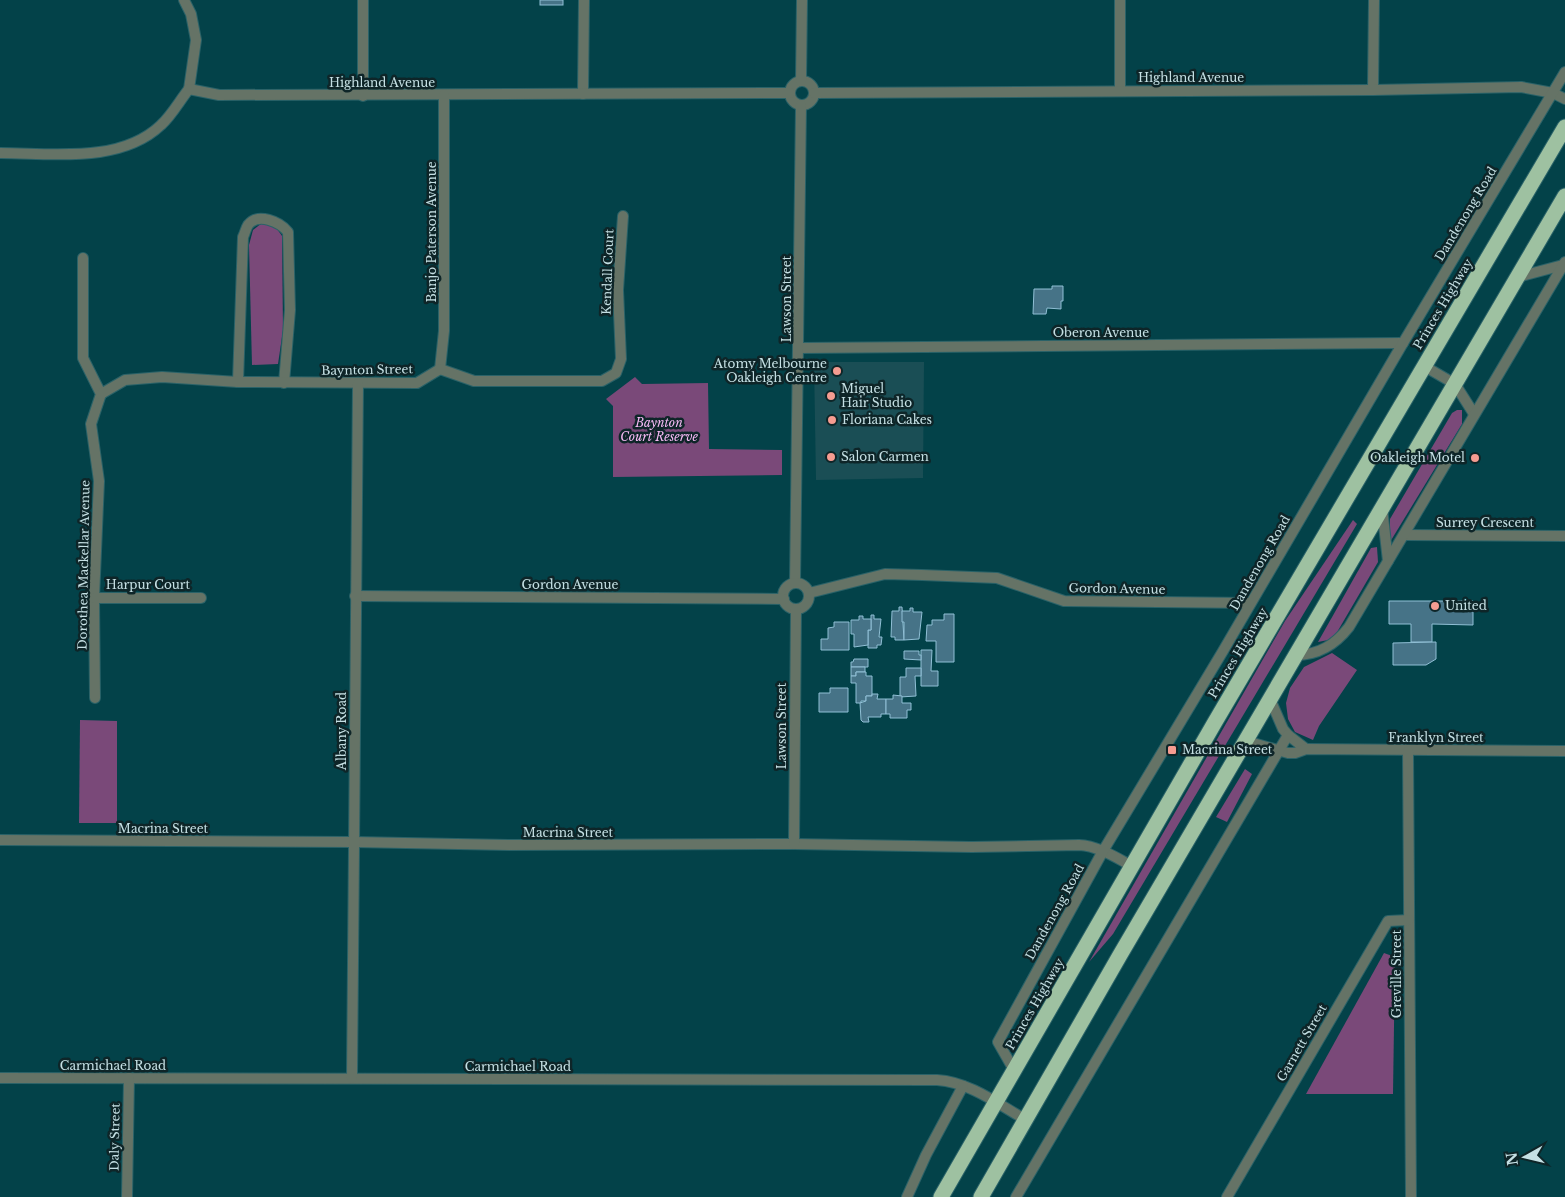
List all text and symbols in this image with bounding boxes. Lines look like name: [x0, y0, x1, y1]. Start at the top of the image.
street label: Highland Avenue: [1138, 70, 1244, 85]
street label: Highland Avenue: [329, 75, 435, 90]
street label: Banjo Paterson Avenue: [424, 161, 439, 303]
street label: Dandenong Road: [1432, 164, 1500, 264]
street label: Kendall Court: [599, 228, 617, 315]
street label: Lawson Street: [779, 255, 794, 342]
street label: Princes Highway: [1410, 255, 1476, 352]
street label: Oberon Avenue: [1053, 325, 1149, 340]
place label: Atomy Melbourne Oakleigh Centre: [713, 356, 827, 385]
street label: Baynton Street: [321, 361, 413, 378]
marker: Atomy Melbourne Oakleigh Centre: [831, 365, 843, 377]
place label: Miguel Hair Studio: [841, 381, 912, 410]
marker: Miguel Hair Studio: [825, 390, 837, 402]
place label: Floriana Cakes: [842, 412, 932, 427]
marker: Floriana Cakes: [826, 414, 838, 426]
park label: Baynton Court Reserve: [620, 415, 698, 444]
place label: Salon Carmen: [841, 449, 929, 464]
place label: Oakleigh Motel: [1370, 450, 1465, 465]
marker: Salon Carmen: [825, 451, 837, 463]
marker: Oakleigh Motel: [1469, 452, 1481, 464]
street label: Dorothea Mackellar Avenue: [75, 480, 92, 650]
street label: Dandenong Road: [1226, 513, 1293, 613]
street label: Surrey Crescent: [1436, 515, 1535, 530]
street label: Harpur Court: [106, 577, 191, 592]
street label: Gordon Avenue: [522, 577, 619, 592]
street label: Gordon Avenue: [1068, 580, 1166, 597]
place label: United: [1445, 598, 1487, 613]
marker: United: [1429, 600, 1441, 612]
street label: Princes Highway: [1205, 604, 1271, 701]
street label: Lawson Street: [774, 682, 789, 769]
street label: Albany Road: [334, 692, 349, 771]
street label: Franklyn Street: [1388, 730, 1484, 745]
place label: Macrina Street: [1182, 742, 1273, 757]
marker: Macrina Street: [1166, 744, 1178, 756]
street label: Macrina Street: [118, 821, 209, 836]
street label: Macrina Street: [523, 825, 614, 840]
street label: Dandenong Road: [1022, 861, 1087, 962]
street label: Greville Street: [1389, 929, 1404, 1018]
street label: Princes Highway: [1002, 955, 1067, 1052]
street label: Garnett Street: [1273, 1001, 1330, 1084]
street label: Carmichael Road: [60, 1058, 166, 1073]
street label: Carmichael Road: [465, 1059, 571, 1074]
street label: Daly Street: [106, 1102, 123, 1171]
north arrow: [1500, 1132, 1550, 1182]
text: N: [1502, 1151, 1522, 1167]

